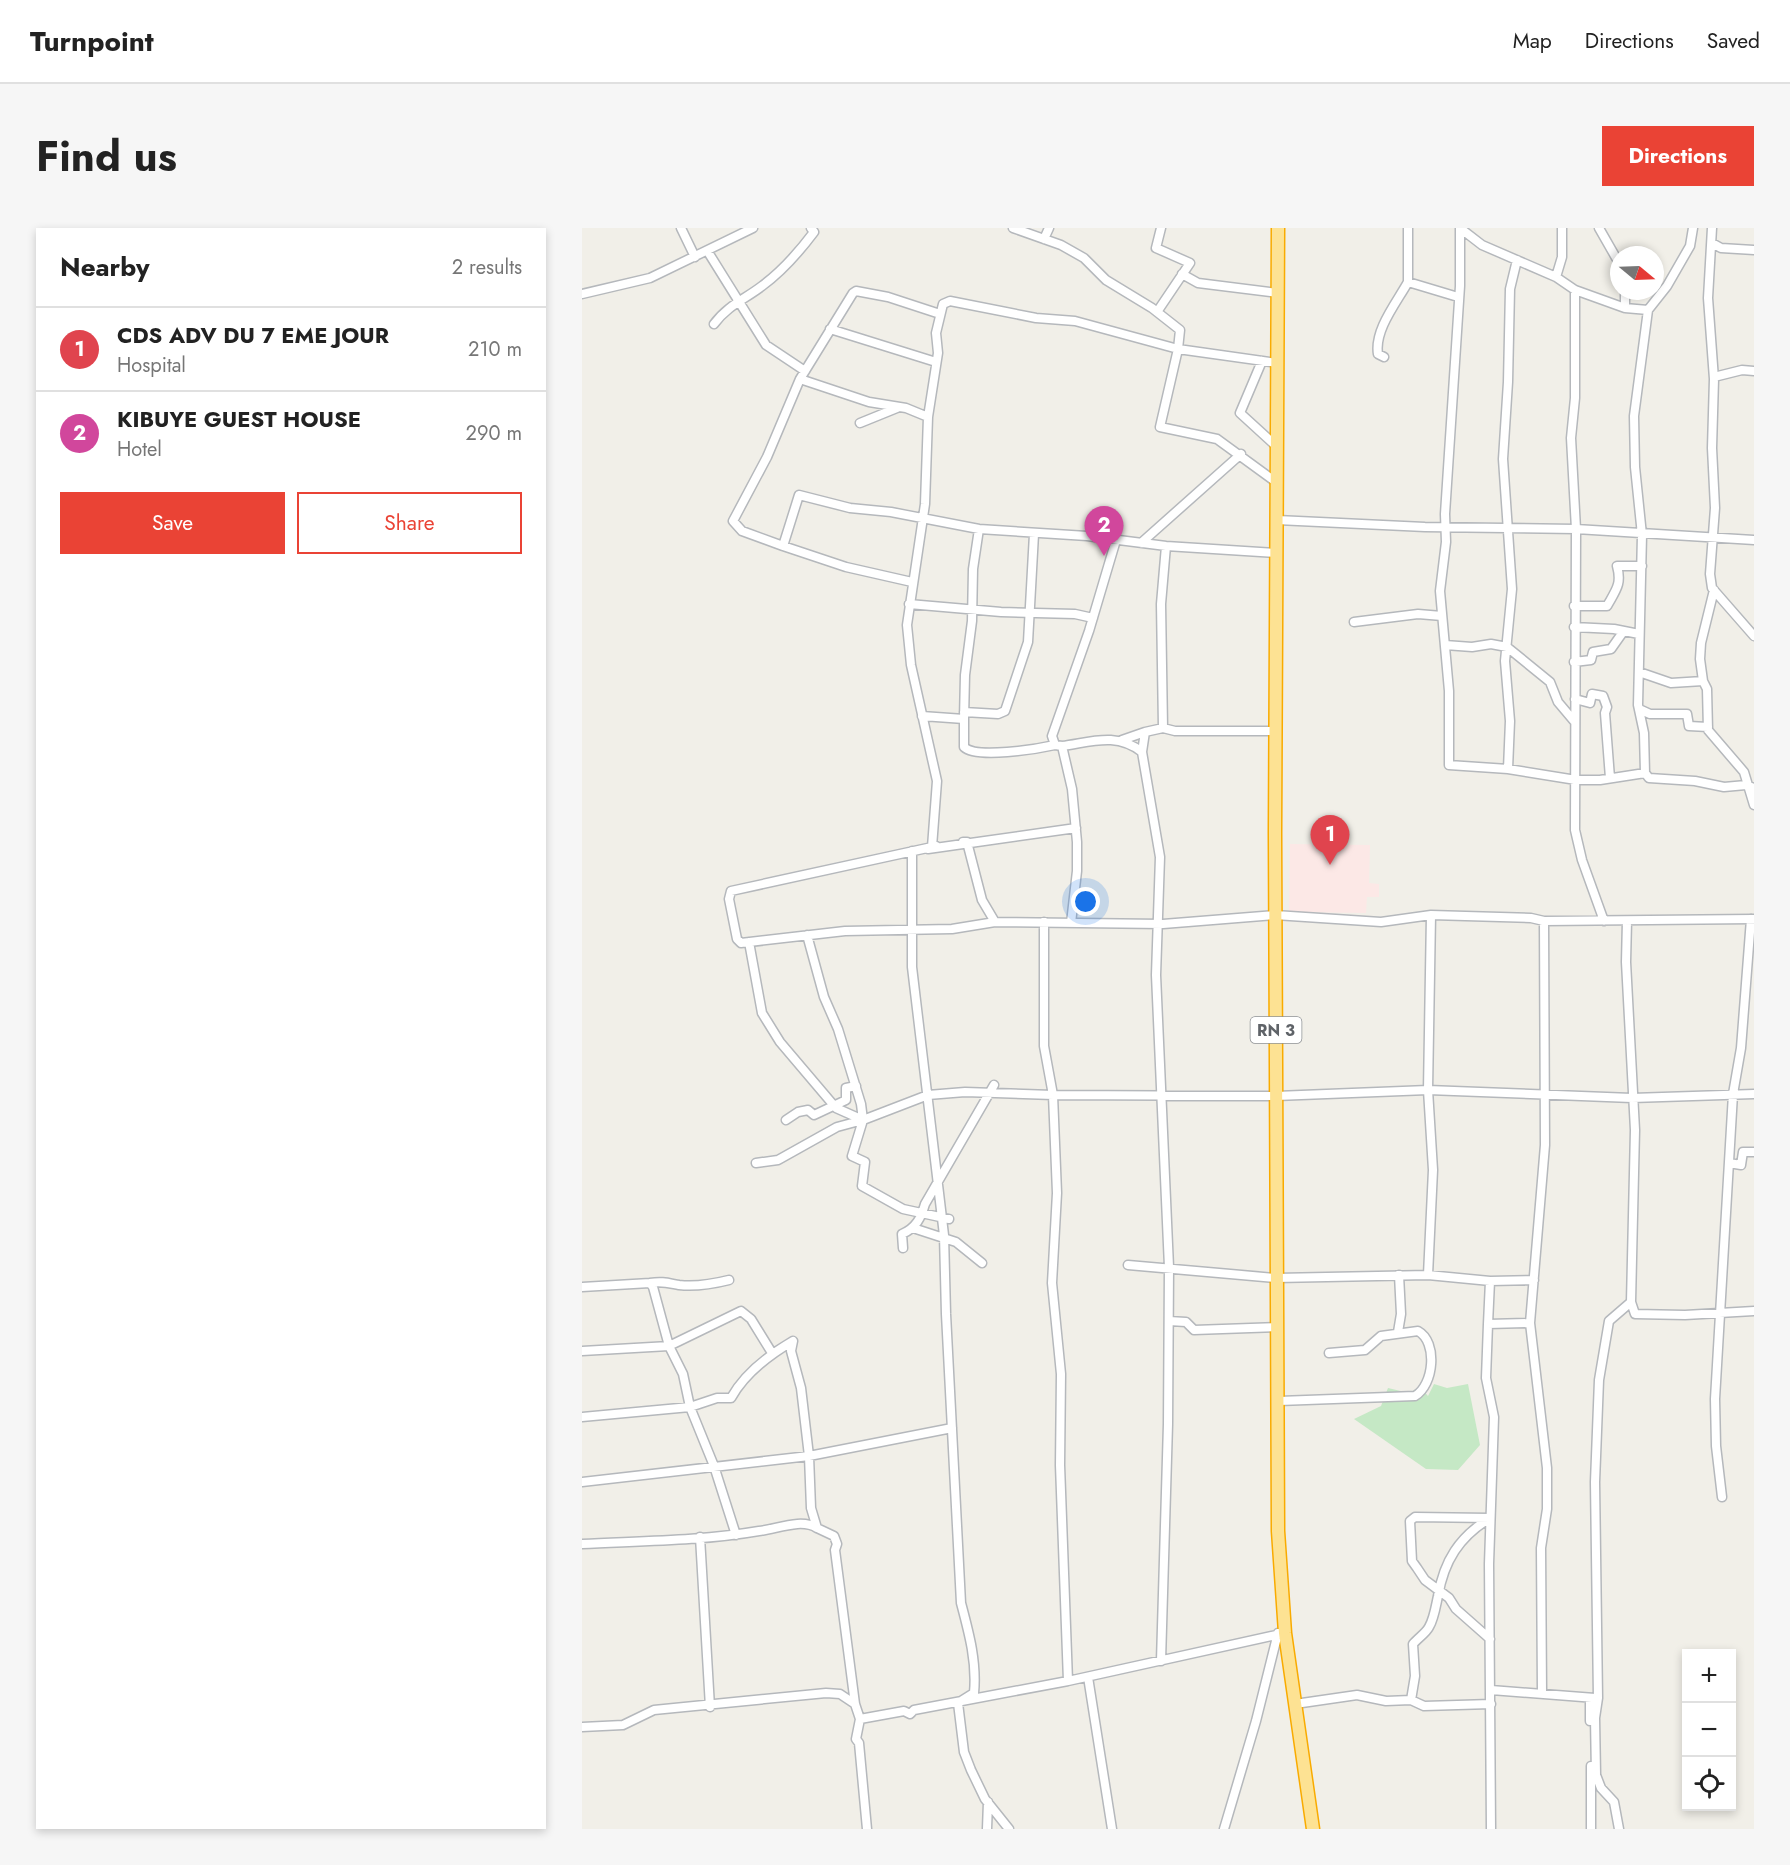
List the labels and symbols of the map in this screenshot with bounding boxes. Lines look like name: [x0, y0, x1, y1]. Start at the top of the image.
north arrow: [1610, 246, 1664, 300]
pin: 2: [1084, 506, 1124, 556]
pin: 1: [1310, 816, 1350, 865]
your location: [1071, 887, 1100, 916]
road number: RN 3: [1250, 1017, 1302, 1043]

